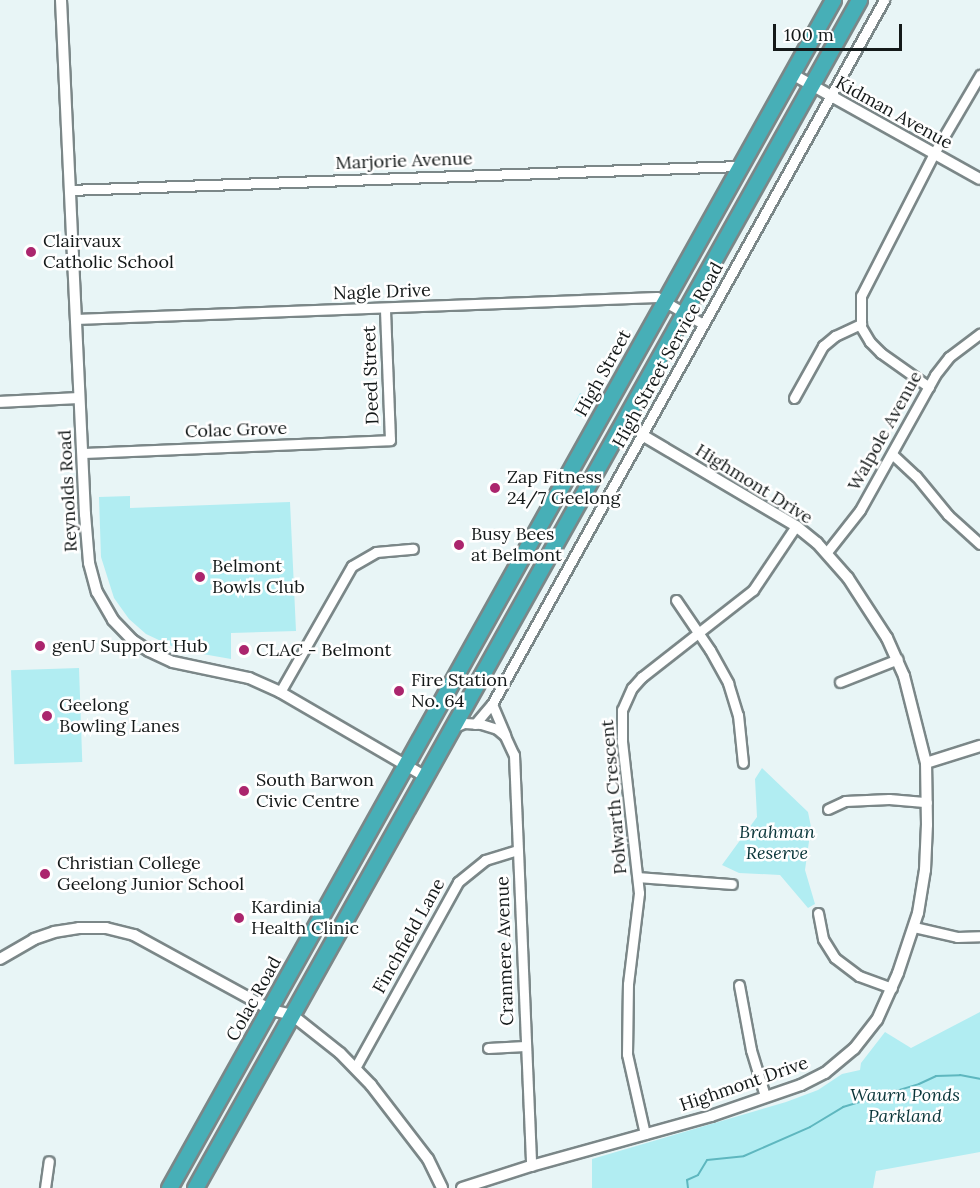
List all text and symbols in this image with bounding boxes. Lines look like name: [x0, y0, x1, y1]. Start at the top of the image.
scale bar: [776, 12, 905, 50]
text: 100 m: [784, 23, 834, 46]
street label: Kidman Avenue: [832, 72, 956, 154]
street label: Marjorie Avenue: [335, 148, 473, 174]
place label: Clairvaux Catholic School: [43, 231, 174, 274]
marker: Clairvaux Catholic School: [24, 245, 38, 259]
street label: High Street Service Road: [608, 259, 728, 451]
street label: Nagle Drive: [333, 280, 431, 304]
street label: Deed Street: [358, 325, 384, 425]
street label: High Street: [570, 326, 636, 420]
street label: Walpole Avenue: [843, 368, 927, 494]
street label: Colac Grove: [185, 417, 287, 443]
street label: Reynolds Road: [54, 429, 82, 553]
street label: Highmont Drive: [691, 439, 817, 529]
place label: Zap Fitness 24/7 Geelong: [507, 467, 620, 510]
marker: Zap Fitness 24/7 Geelong: [488, 481, 502, 495]
place label: Busy Bees at Belmont: [471, 524, 562, 566]
marker: Busy Bees at Belmont: [452, 538, 466, 552]
place label: Belmont Bowls Club: [212, 556, 305, 598]
marker: Belmont Bowls Club: [193, 570, 207, 584]
place label: genU Support Hub: [52, 635, 208, 657]
marker: genU Support Hub: [33, 639, 47, 653]
place label: CLAC - Belmont: [256, 639, 392, 661]
marker: CLAC - Belmont: [237, 643, 251, 657]
place label: Fire Station No. 64: [411, 670, 508, 712]
marker: Fire Station No. 64: [392, 684, 406, 698]
place label: Geelong Bowling Lanes: [59, 695, 180, 738]
marker: Geelong Bowling Lanes: [40, 709, 54, 723]
street label: Polwarth Crescent: [596, 719, 632, 875]
place label: South Barwon Civic Centre: [256, 770, 374, 812]
marker: South Barwon Civic Centre: [237, 784, 251, 798]
park label: Brahman Reserve: [739, 822, 815, 864]
place label: Christian College Geelong Junior School: [57, 853, 244, 896]
marker: Christian College Geelong Junior School: [38, 867, 52, 881]
street label: Finchfield Lane: [368, 875, 450, 997]
street label: Cranmere Avenue: [492, 876, 518, 1026]
place label: Kardinia Health Clinic: [251, 897, 359, 940]
marker: Kardinia Health Clinic: [232, 911, 246, 925]
street label: Colac Road: [222, 953, 286, 1045]
street label: Highmont Drive: [677, 1052, 811, 1116]
park label: Waurn Ponds Parkland: [850, 1085, 960, 1128]

